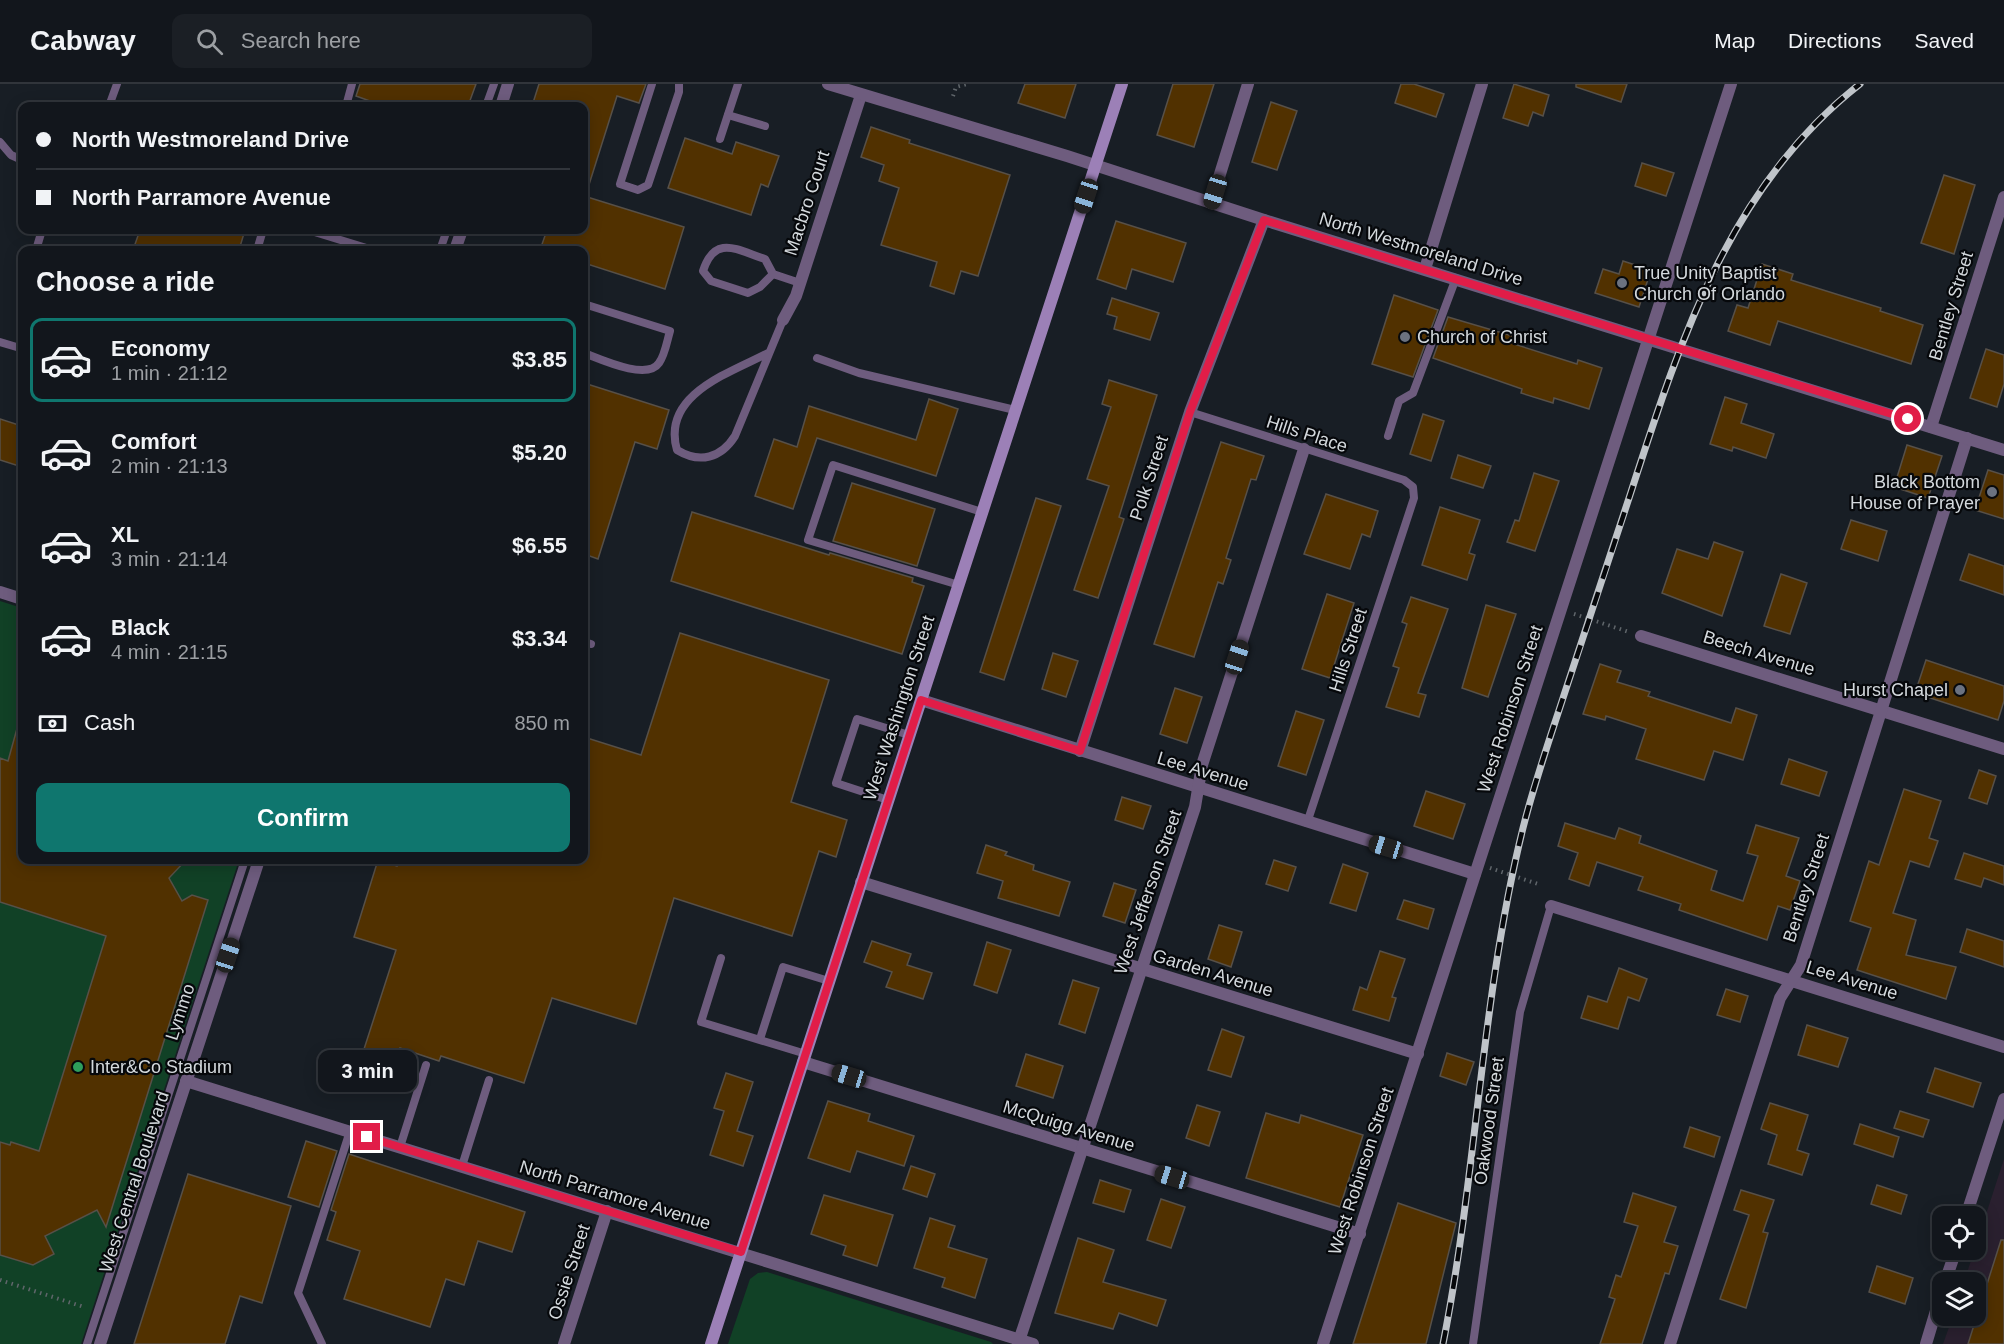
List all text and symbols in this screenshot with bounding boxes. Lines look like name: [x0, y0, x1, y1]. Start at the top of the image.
search box: [172, 14, 592, 68]
text: Cabway: [30, 25, 136, 56]
icon: search: [193, 25, 226, 58]
text: Search here: [241, 28, 361, 53]
text: Map: [1714, 29, 1755, 52]
text: Directions: [1788, 29, 1881, 52]
text: Saved: [1914, 29, 1974, 52]
text: North Westmoreland Drive: [72, 127, 349, 152]
street label: Macbro Court: [781, 148, 833, 258]
car: [1201, 172, 1229, 212]
car: [1072, 176, 1100, 216]
text: North Parramore Avenue: [72, 185, 331, 210]
street label: North Westmoreland Drive: [1317, 208, 1525, 290]
street label: Bentley Street: [1925, 249, 1977, 363]
place label: True Unity Baptist Church Of Orlando: [1634, 263, 1785, 304]
text: Choose a ride: [36, 267, 215, 297]
marker: True Unity Baptist Church Of Orlando: [1615, 276, 1629, 290]
place label: Church of Christ: [1417, 327, 1547, 347]
marker: Church of Christ: [1398, 330, 1412, 344]
icon: car: [39, 333, 93, 387]
text: Economy: [111, 336, 210, 361]
text: $3.85: [512, 347, 567, 372]
text: 1 min · 21:12: [111, 362, 228, 384]
route start: [1894, 405, 1921, 432]
street label: Hills Place: [1264, 412, 1350, 456]
icon: car: [39, 426, 93, 480]
text: Comfort: [111, 429, 197, 454]
street label: Polk Street: [1126, 433, 1172, 523]
text: $5.20: [512, 440, 567, 465]
text: 2 min · 21:13: [111, 455, 228, 477]
place label: Black Bottom House of Prayer: [1850, 472, 1980, 513]
marker: Black Bottom House of Prayer: [1985, 485, 1999, 499]
icon: car: [39, 519, 93, 573]
text: XL: [111, 522, 139, 547]
text: $6.55: [512, 533, 567, 558]
text: 3 min · 21:14: [111, 548, 228, 570]
street label: Hills Street: [1325, 606, 1371, 694]
icon: car: [39, 612, 93, 666]
street label: West Washington Street: [860, 613, 938, 803]
text: Black: [111, 615, 170, 640]
street label: West Robinson Street: [1473, 623, 1547, 795]
text: $3.34: [512, 626, 567, 651]
street label: Beech Avenue: [1701, 627, 1817, 679]
car: [1223, 637, 1251, 677]
text: 4 min · 21:15: [111, 641, 228, 663]
place label: Hurst Chapel: [1843, 680, 1948, 700]
marker: Hurst Chapel: [1953, 683, 1967, 697]
icon: cash: [36, 707, 69, 740]
text: Cash: [84, 710, 135, 735]
text: 850 m: [514, 712, 570, 734]
street label: Lee Avenue: [1155, 748, 1251, 794]
button: Confirm: [36, 783, 570, 852]
street label: West Jefferson Street: [1110, 807, 1186, 977]
street label: Bentley Street: [1779, 831, 1833, 945]
car: [1366, 833, 1406, 861]
car: [214, 935, 242, 975]
street label: Garden Avenue: [1150, 945, 1276, 1001]
street label: Lee Avenue: [1804, 957, 1900, 1003]
street label: Lymmo: [161, 981, 199, 1043]
callout: 3 min: [318, 1050, 416, 1092]
street label: Oakwood Street: [1470, 1056, 1508, 1186]
place label: Inter&Co Stadium: [90, 1057, 232, 1077]
marker: Inter&Co Stadium: [71, 1060, 85, 1074]
text: 3 min: [341, 1060, 394, 1082]
car: [829, 1062, 869, 1090]
street label: West Robinson Street: [1324, 1085, 1398, 1257]
street label: West Central Boulevard: [95, 1089, 173, 1275]
street label: McQuigg Avenue: [1001, 1096, 1137, 1156]
route end: [353, 1123, 380, 1150]
street label: North Parramore Avenue: [517, 1156, 713, 1234]
car: [1152, 1163, 1192, 1191]
map controls: [1932, 1206, 1986, 1326]
button: locate: [1932, 1206, 1986, 1260]
street label: Ossie Street: [544, 1222, 594, 1322]
button: layers: [1932, 1272, 1986, 1326]

